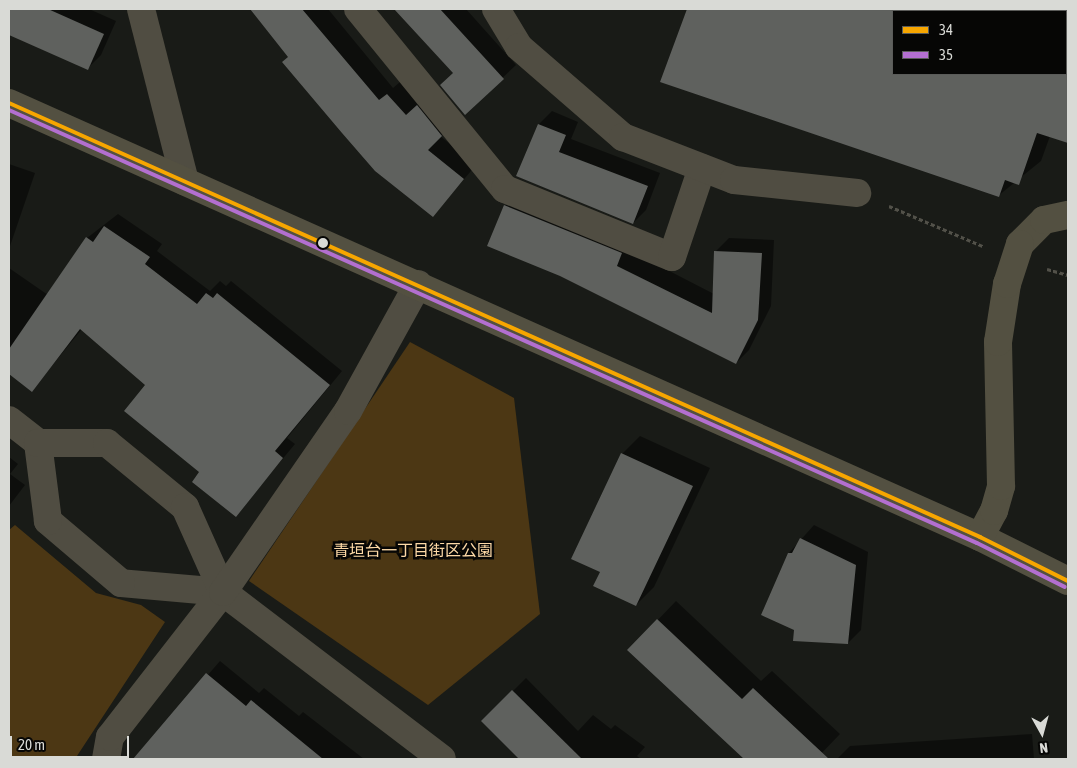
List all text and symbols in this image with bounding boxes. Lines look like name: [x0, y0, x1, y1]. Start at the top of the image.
legend: [892, 10, 1067, 75]
text: 34: [939, 21, 953, 38]
text: 35: [939, 46, 953, 63]
unlabelled marker: [318, 238, 328, 248]
park label: 青垣台一丁目街区公園: [333, 540, 493, 560]
north arrow: [1017, 708, 1067, 758]
scale bar: [12, 726, 131, 758]
text: 20 m: [18, 736, 45, 753]
text: N: [1039, 739, 1049, 756]

